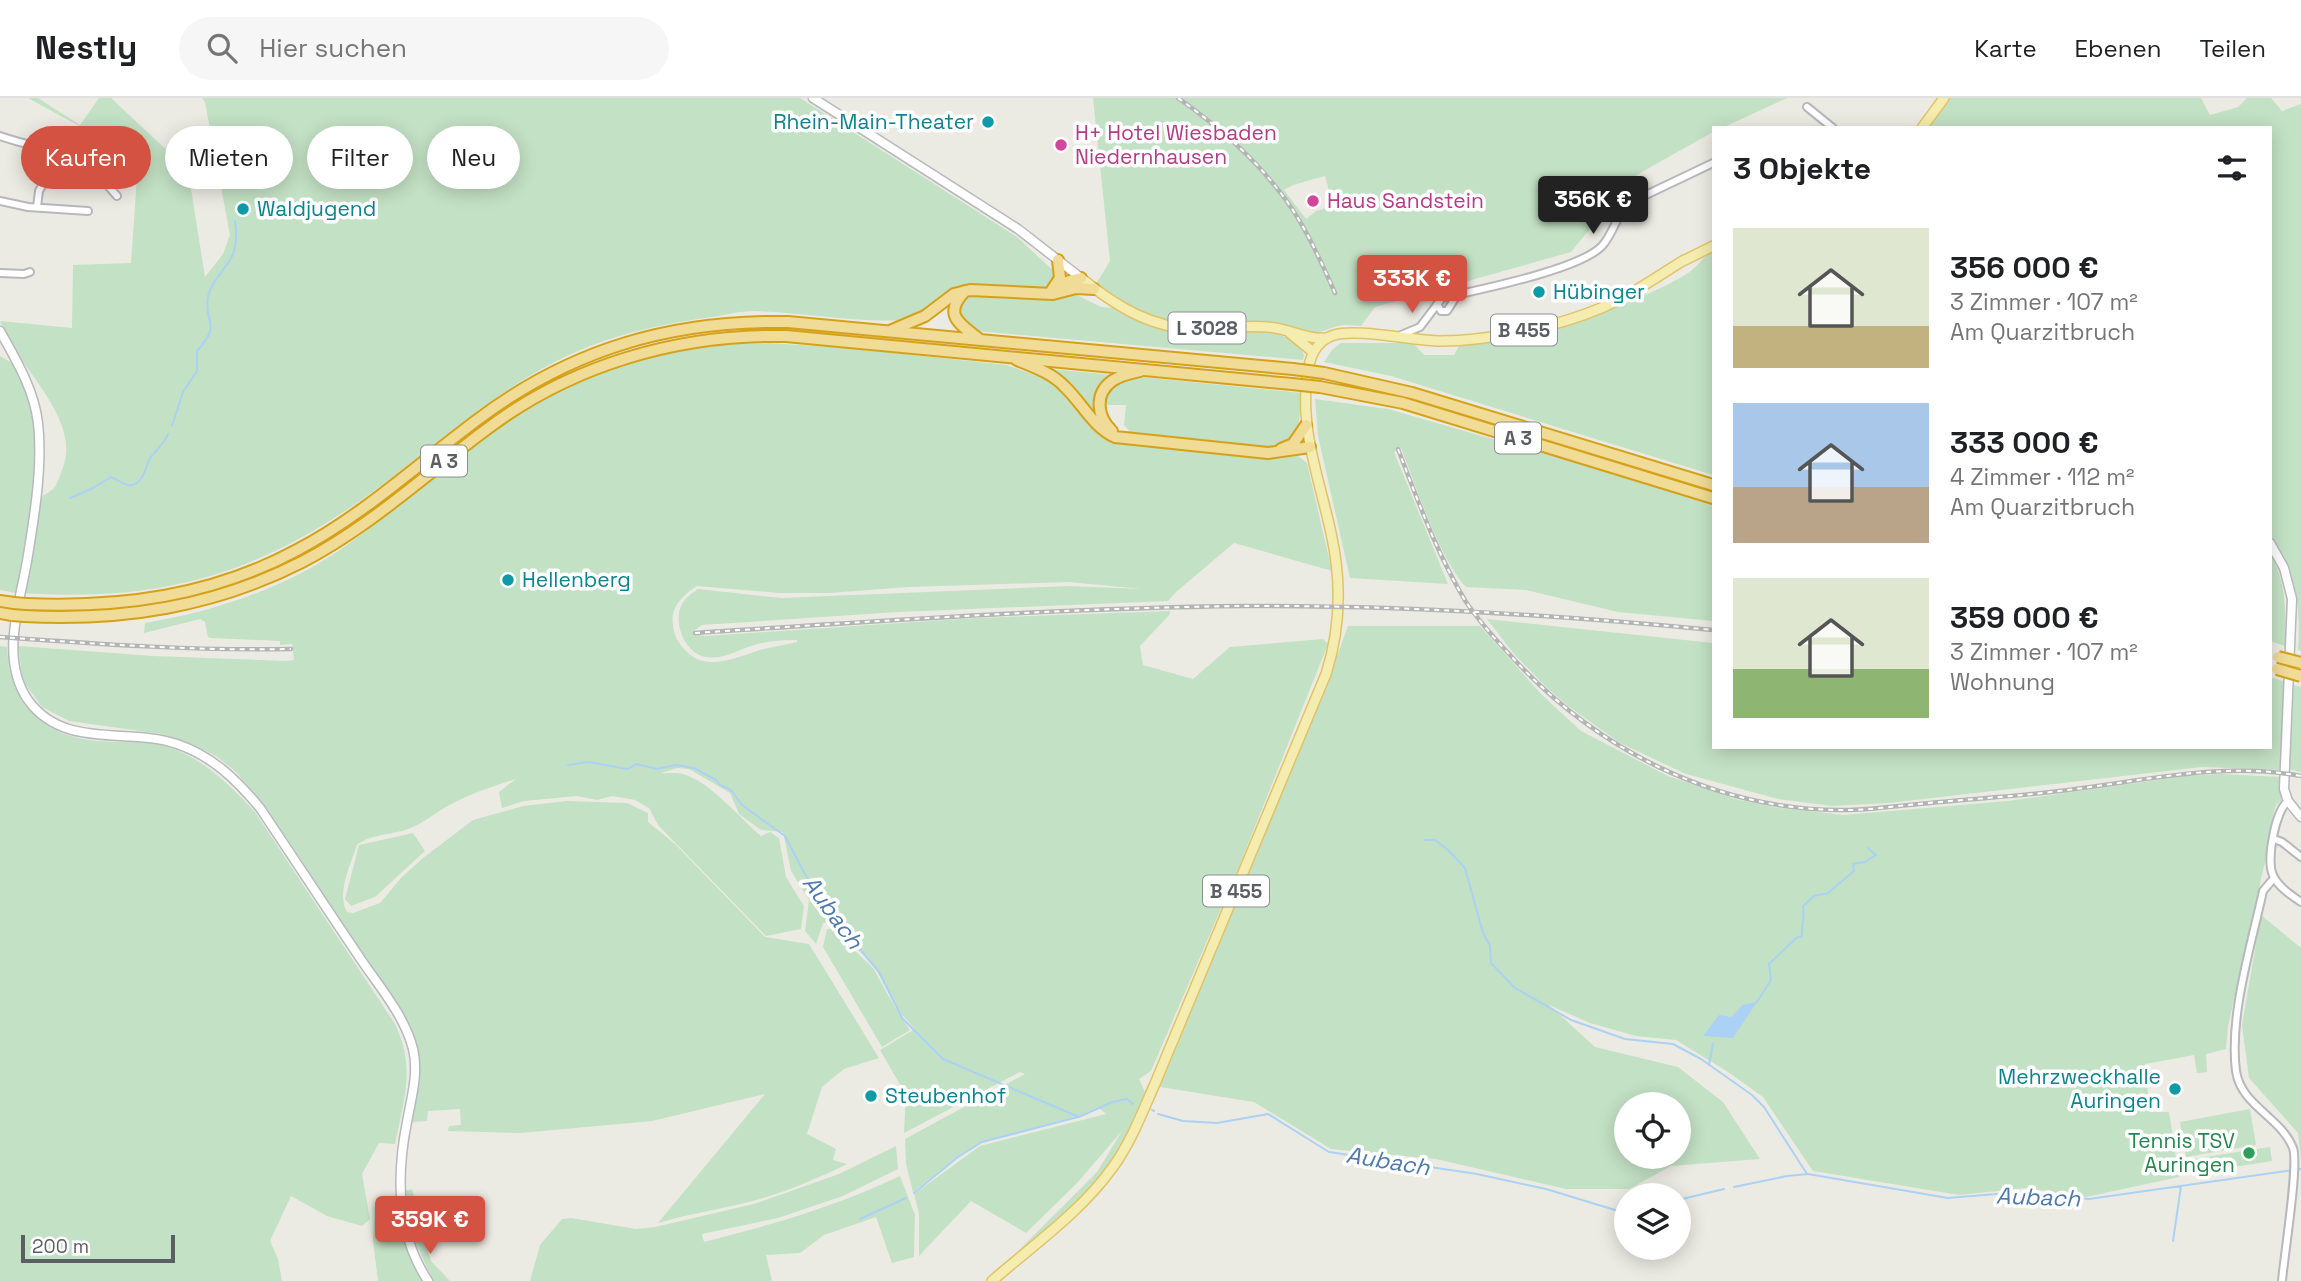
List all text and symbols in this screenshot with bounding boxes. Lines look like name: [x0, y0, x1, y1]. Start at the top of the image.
search box: [179, 17, 669, 80]
text: Nestly: [35, 27, 137, 69]
icon: search: [203, 29, 241, 67]
text: Hier suchen: [259, 31, 407, 65]
text: Karte: [1974, 33, 2037, 64]
text: Ebenen: [2075, 33, 2161, 64]
text: Teilen: [2199, 33, 2266, 64]
place label: Rhein-Main-Theater: [773, 108, 974, 135]
marker: Rhein-Main-Theater: [980, 114, 996, 130]
place label: H+ Hotel Wiesbaden Niedernhausen: [1075, 119, 1277, 170]
chip: Kaufen: [21, 126, 151, 189]
chip: Mieten: [165, 126, 293, 189]
chip: Filter: [307, 126, 413, 189]
chip: Neu: [427, 126, 520, 189]
marker: H+ Hotel Wiesbaden Niedernhausen: [1053, 137, 1069, 153]
text: 3 Objekte: [1733, 149, 1871, 188]
icon: filters: [2213, 149, 2251, 187]
pin: 356K €: [1536, 176, 1650, 236]
text: 356K €: [1554, 184, 1632, 214]
place label: Haus Sandstein: [1327, 187, 1484, 214]
marker: Haus Sandstein: [1305, 193, 1321, 209]
place label: Waldjugend: [257, 195, 376, 222]
marker: Waldjugend: [235, 201, 251, 217]
text: 356 000 €: [1950, 248, 2099, 287]
pin: 333K €: [1355, 256, 1469, 315]
icon: home: [1789, 256, 1873, 340]
text: 333K €: [1373, 263, 1451, 293]
place label: Hübinger: [1553, 278, 1645, 305]
marker: Hübinger: [1531, 284, 1547, 300]
text: 3 Zimmer · 107 m²: [1950, 287, 2138, 317]
road number: L 3028: [1168, 312, 1246, 344]
road number: B 455: [1491, 314, 1557, 346]
text: Am Quarzitbruch: [1950, 317, 2135, 347]
road number: A 3: [1495, 422, 1541, 454]
text: 333 000 €: [1950, 423, 2099, 462]
icon: home: [1789, 431, 1873, 515]
road number: A 3: [421, 446, 467, 476]
text: 4 Zimmer · 112 m²: [1950, 462, 2134, 492]
text: Am Quarzitbruch: [1950, 492, 2135, 522]
place label: Hellenberg: [522, 566, 631, 593]
marker: Hellenberg: [500, 572, 516, 588]
text: 359 000 €: [1950, 598, 2099, 637]
icon: home: [1789, 606, 1873, 690]
text: 3 Zimmer · 107 m²: [1950, 637, 2138, 667]
text: Wohnung: [1950, 667, 2055, 697]
water label: Aubach: [796, 869, 870, 956]
road number: B 455: [1203, 876, 1269, 906]
place label: Mehrzweckhalle Auringen: [1998, 1063, 2161, 1114]
marker: Mehrzweckhalle Auringen: [2167, 1081, 2183, 1097]
place label: Steubenhof: [885, 1082, 1006, 1109]
marker: Steubenhof: [863, 1088, 879, 1104]
map controls: [1614, 1092, 1691, 1260]
button: locate: [1614, 1092, 1691, 1169]
place label: Tennis TSV Auringen: [2128, 1127, 2235, 1178]
water label: Aubach: [1344, 1140, 1433, 1183]
marker: Tennis TSV Auringen: [2241, 1145, 2257, 1161]
water label: Aubach: [1995, 1181, 2081, 1213]
button: layers: [1614, 1183, 1691, 1260]
pin: 359K €: [373, 1196, 487, 1256]
text: 359K €: [391, 1204, 469, 1234]
scale bar: [21, 1232, 175, 1264]
text: 200 m: [32, 1234, 89, 1259]

